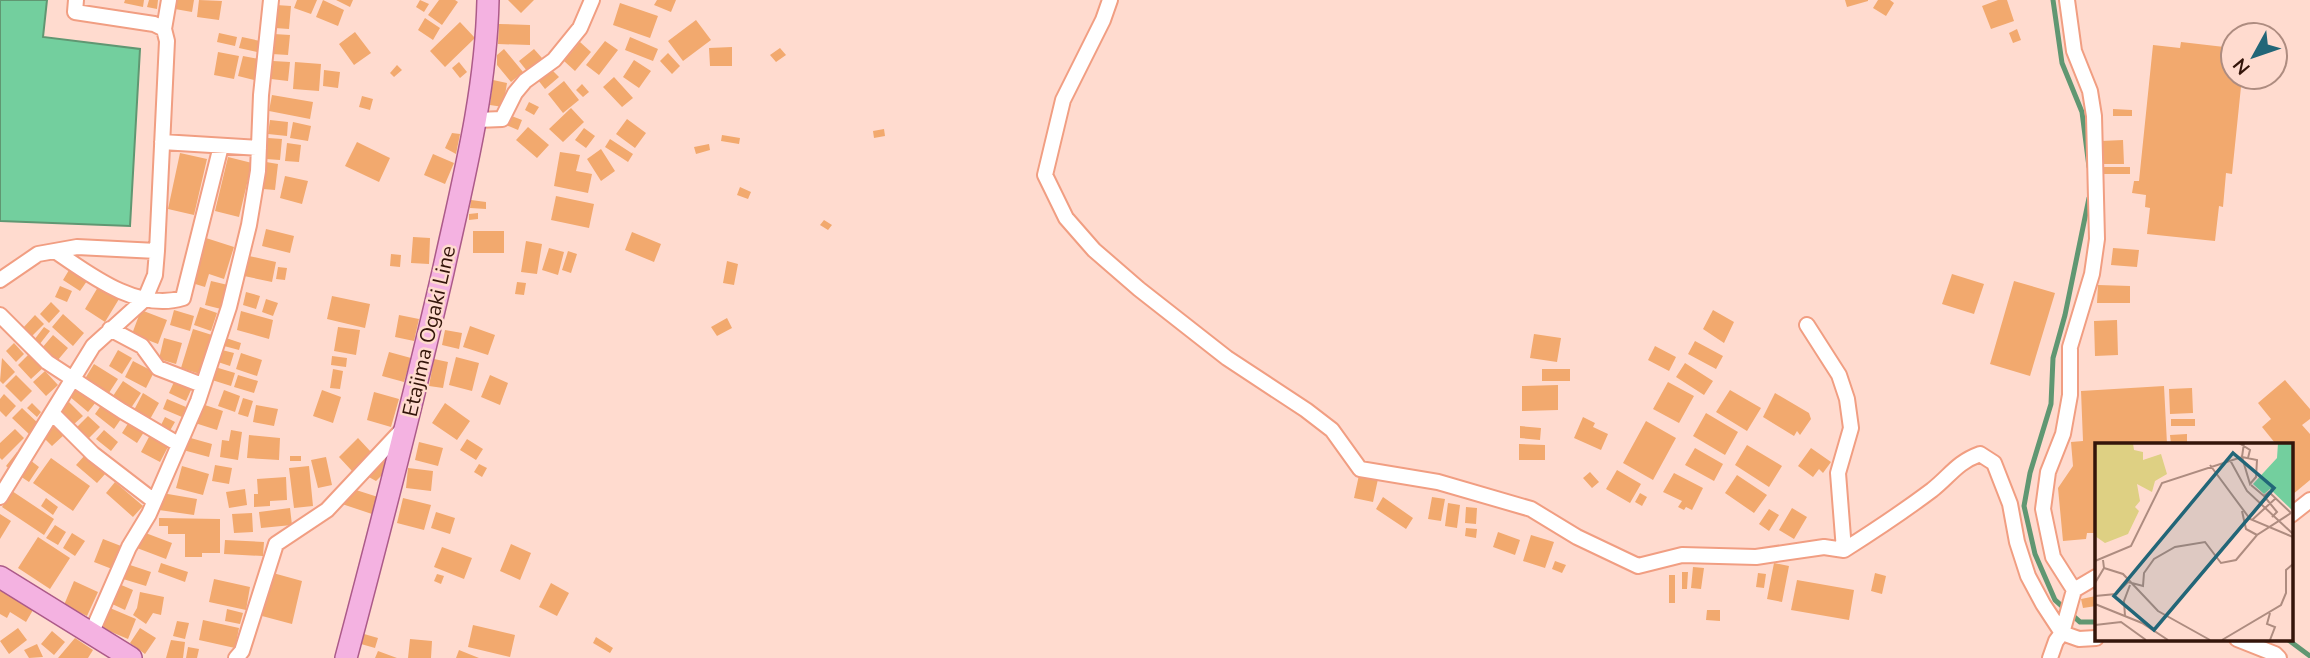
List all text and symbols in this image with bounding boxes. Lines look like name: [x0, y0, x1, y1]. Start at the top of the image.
north arrow: [2219, 21, 2289, 91]
text: N: [2227, 52, 2256, 80]
street label: Etajima Ogaki Line: [396, 243, 462, 419]
inset map: [2095, 443, 2292, 640]

